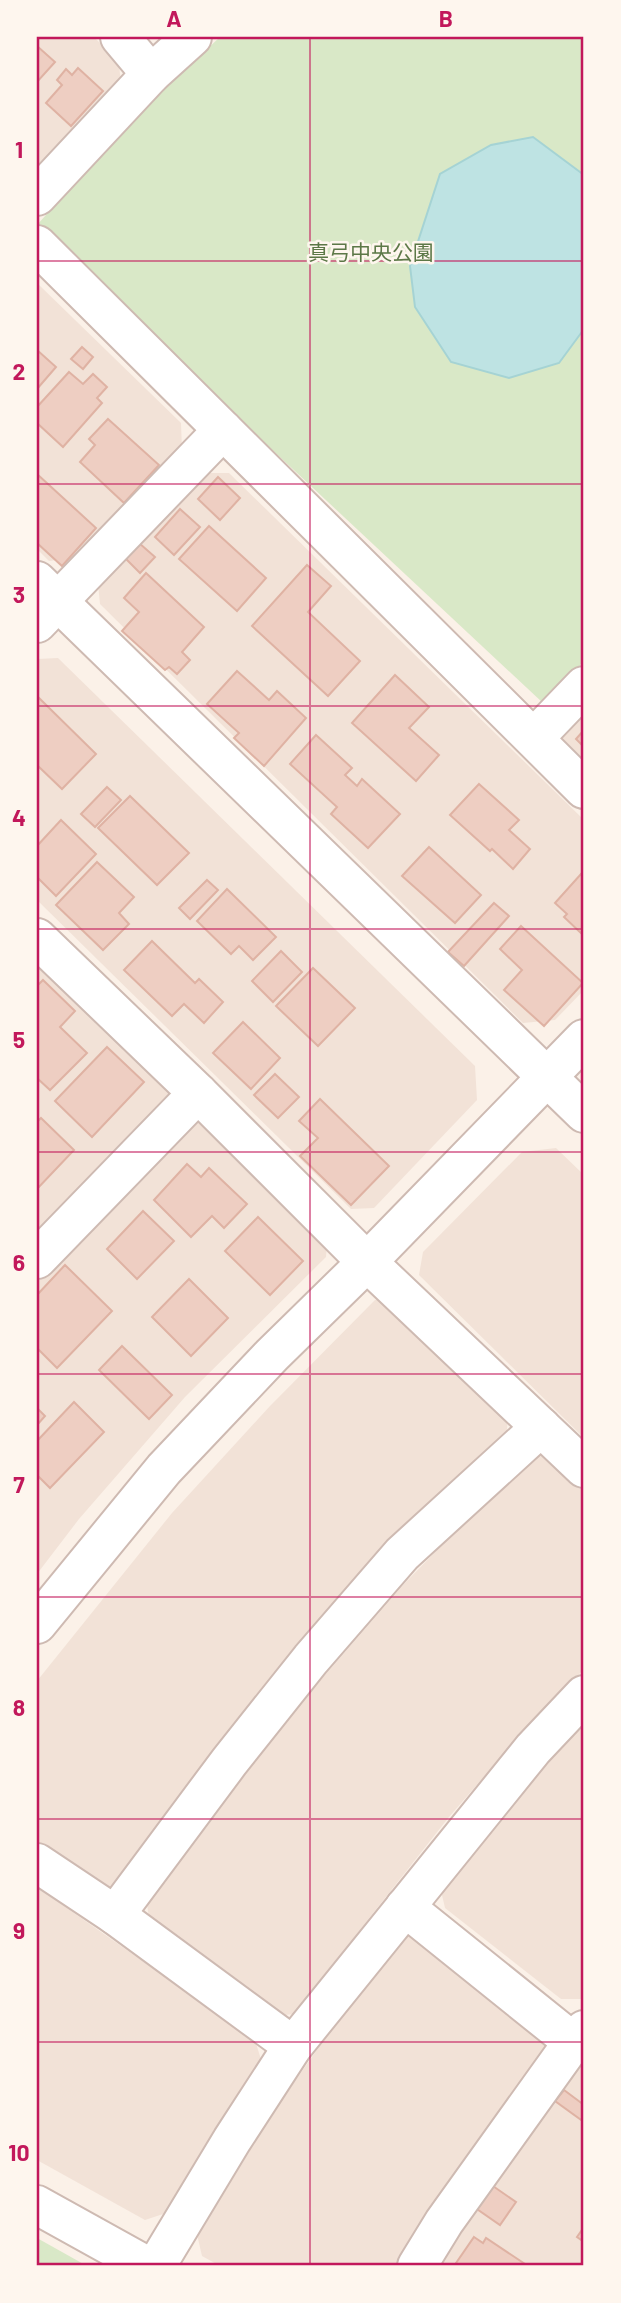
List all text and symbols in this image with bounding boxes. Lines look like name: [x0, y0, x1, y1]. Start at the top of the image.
text: A: [166, 4, 182, 32]
text: B: [439, 4, 453, 32]
text: 1: [15, 135, 23, 163]
park label: 真弓中央公園: [308, 239, 434, 264]
text: 2: [13, 357, 25, 385]
text: 3: [13, 580, 25, 608]
text: 4: [12, 803, 26, 831]
text: 5: [13, 1025, 25, 1053]
text: 6: [13, 1248, 25, 1276]
text: 7: [13, 1470, 25, 1498]
text: 8: [13, 1693, 25, 1721]
text: 9: [13, 1916, 25, 1944]
text: 10: [8, 2138, 30, 2166]

